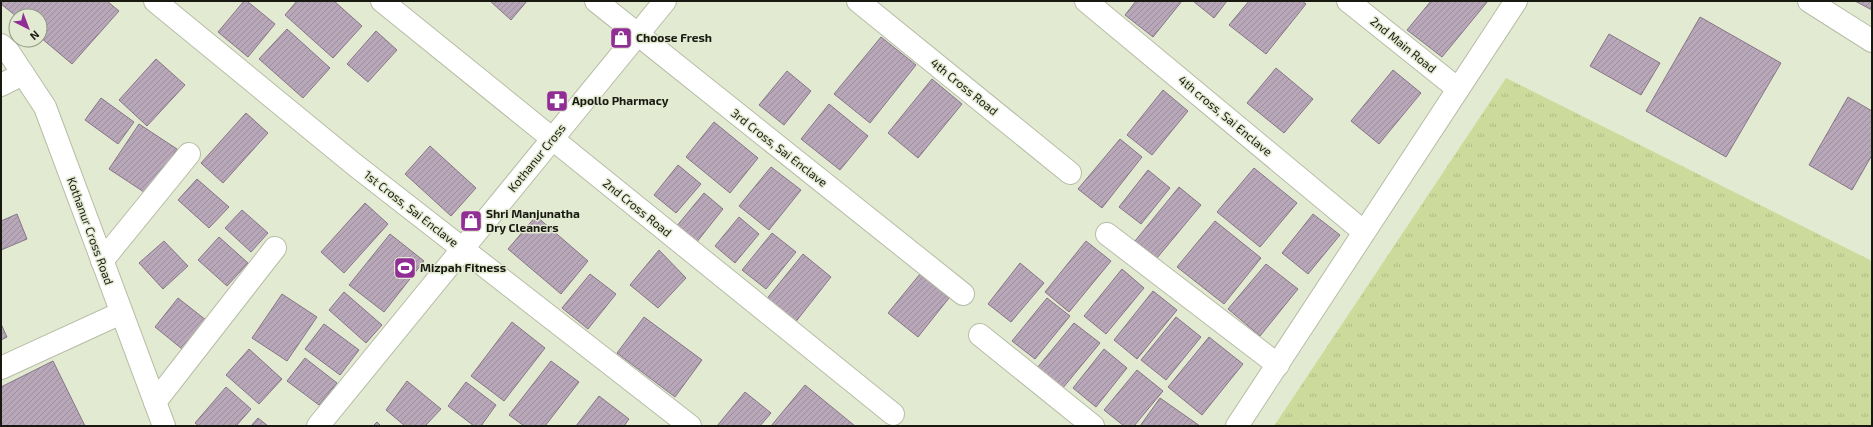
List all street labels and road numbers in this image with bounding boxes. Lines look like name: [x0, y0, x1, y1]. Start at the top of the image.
street label: 2nd Main Road: [1368, 13, 1439, 75]
street label: 4th Cross Road: [928, 55, 1001, 118]
street label: 4th cross, Sai Enclave: [1176, 72, 1275, 159]
street label: 3rd Cross, Sai Enclave: [729, 105, 831, 189]
street label: Kothanur Cross: [505, 121, 568, 194]
street label: 1st Cross, Sai Enclave: [362, 167, 461, 249]
street label: Kothanur Cross Road: [65, 175, 117, 286]
street label: 2nd Cross Road: [601, 175, 675, 239]

